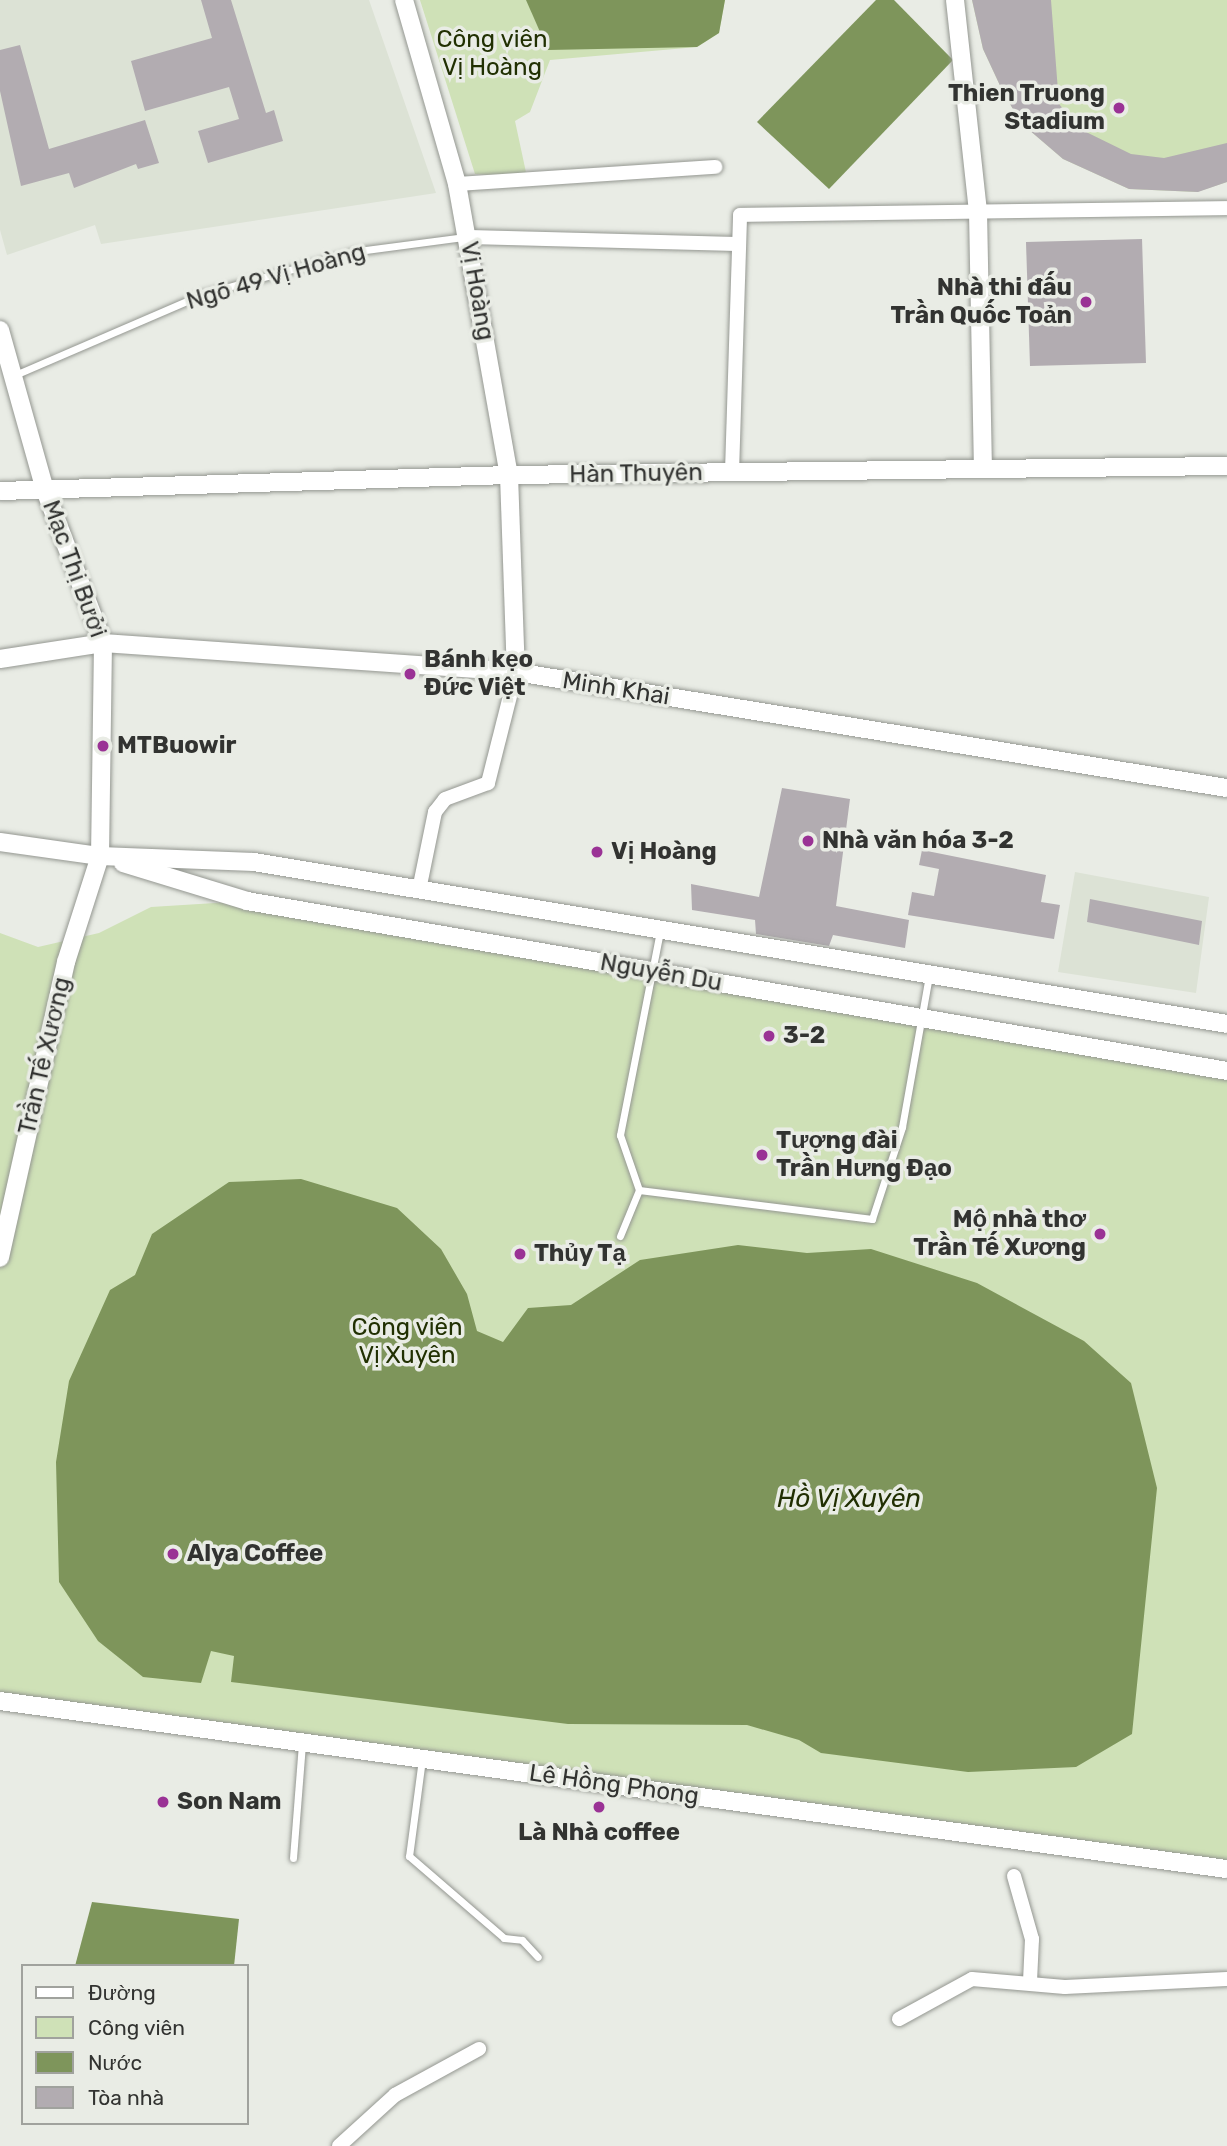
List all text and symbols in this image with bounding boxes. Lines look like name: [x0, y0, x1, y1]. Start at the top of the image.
park label: Công viên Vị Hoàng: [436, 26, 548, 82]
place label: Thien Truong Stadium: [948, 80, 1105, 136]
marker: Thien Truong Stadium: [1111, 100, 1127, 116]
street label: Ngõ 49 Vị Hoàng: [183, 238, 369, 316]
street label: Vị Hoàng: [454, 239, 500, 343]
place label: Nhà thi đấu Trần Quốc Toản: [890, 274, 1072, 330]
marker: Nhà thi đấu Trần Quốc Toản: [1078, 294, 1094, 310]
street label: Hàn Thuyên: [569, 458, 703, 490]
street label: Mạc Thị Bưởi: [36, 496, 112, 642]
place label: Bánh kẹo Đức Việt: [424, 646, 533, 702]
marker: Bánh kẹo Đức Việt: [402, 666, 418, 682]
street label: Minh Khai: [560, 666, 672, 712]
place label: MTBuowir: [117, 732, 236, 760]
marker: MTBuowir: [95, 738, 111, 754]
place label: Nhà văn hóa 3-2: [822, 827, 1014, 855]
marker: Nhà văn hóa 3-2: [800, 833, 816, 849]
place label: Vị Hoàng: [611, 838, 717, 866]
marker: Vị Hoàng: [589, 844, 605, 860]
street label: Nguyễn Du: [598, 948, 724, 998]
street label: Trần Tế Xương: [13, 974, 77, 1138]
place label: 3-2: [783, 1022, 825, 1050]
marker: 3-2: [761, 1028, 777, 1044]
place label: Tượng đài Trần Hưng Đạo: [776, 1127, 952, 1183]
marker: Tượng đài Trần Hưng Đạo: [754, 1147, 770, 1163]
place label: Mộ nhà thơ Trần Tế Xương: [913, 1206, 1086, 1262]
marker: Mộ nhà thơ Trần Tế Xương: [1092, 1226, 1108, 1242]
place label: Thủy Tạ: [534, 1240, 627, 1268]
marker: Thủy Tạ: [512, 1246, 528, 1262]
park label: Công viên Vị Xuyên: [351, 1314, 463, 1370]
water label: Hồ Vị Xuyên: [777, 1483, 921, 1515]
place label: Alya Coffee: [187, 1540, 323, 1568]
marker: Alya Coffee: [165, 1546, 181, 1562]
street label: Lê Hồng Phong: [527, 1759, 701, 1811]
place label: Son Nam: [177, 1788, 282, 1816]
marker: Son Nam: [155, 1794, 171, 1810]
marker: Là Nhà coffee: [591, 1799, 607, 1815]
place label: Là Nhà coffee: [518, 1819, 680, 1847]
legend: [21, 1964, 248, 2125]
text: Đường: [88, 1980, 156, 2005]
text: Công viên: [88, 2015, 185, 2040]
text: Nước: [88, 2050, 142, 2075]
text: Tòa nhà: [88, 2085, 164, 2110]

